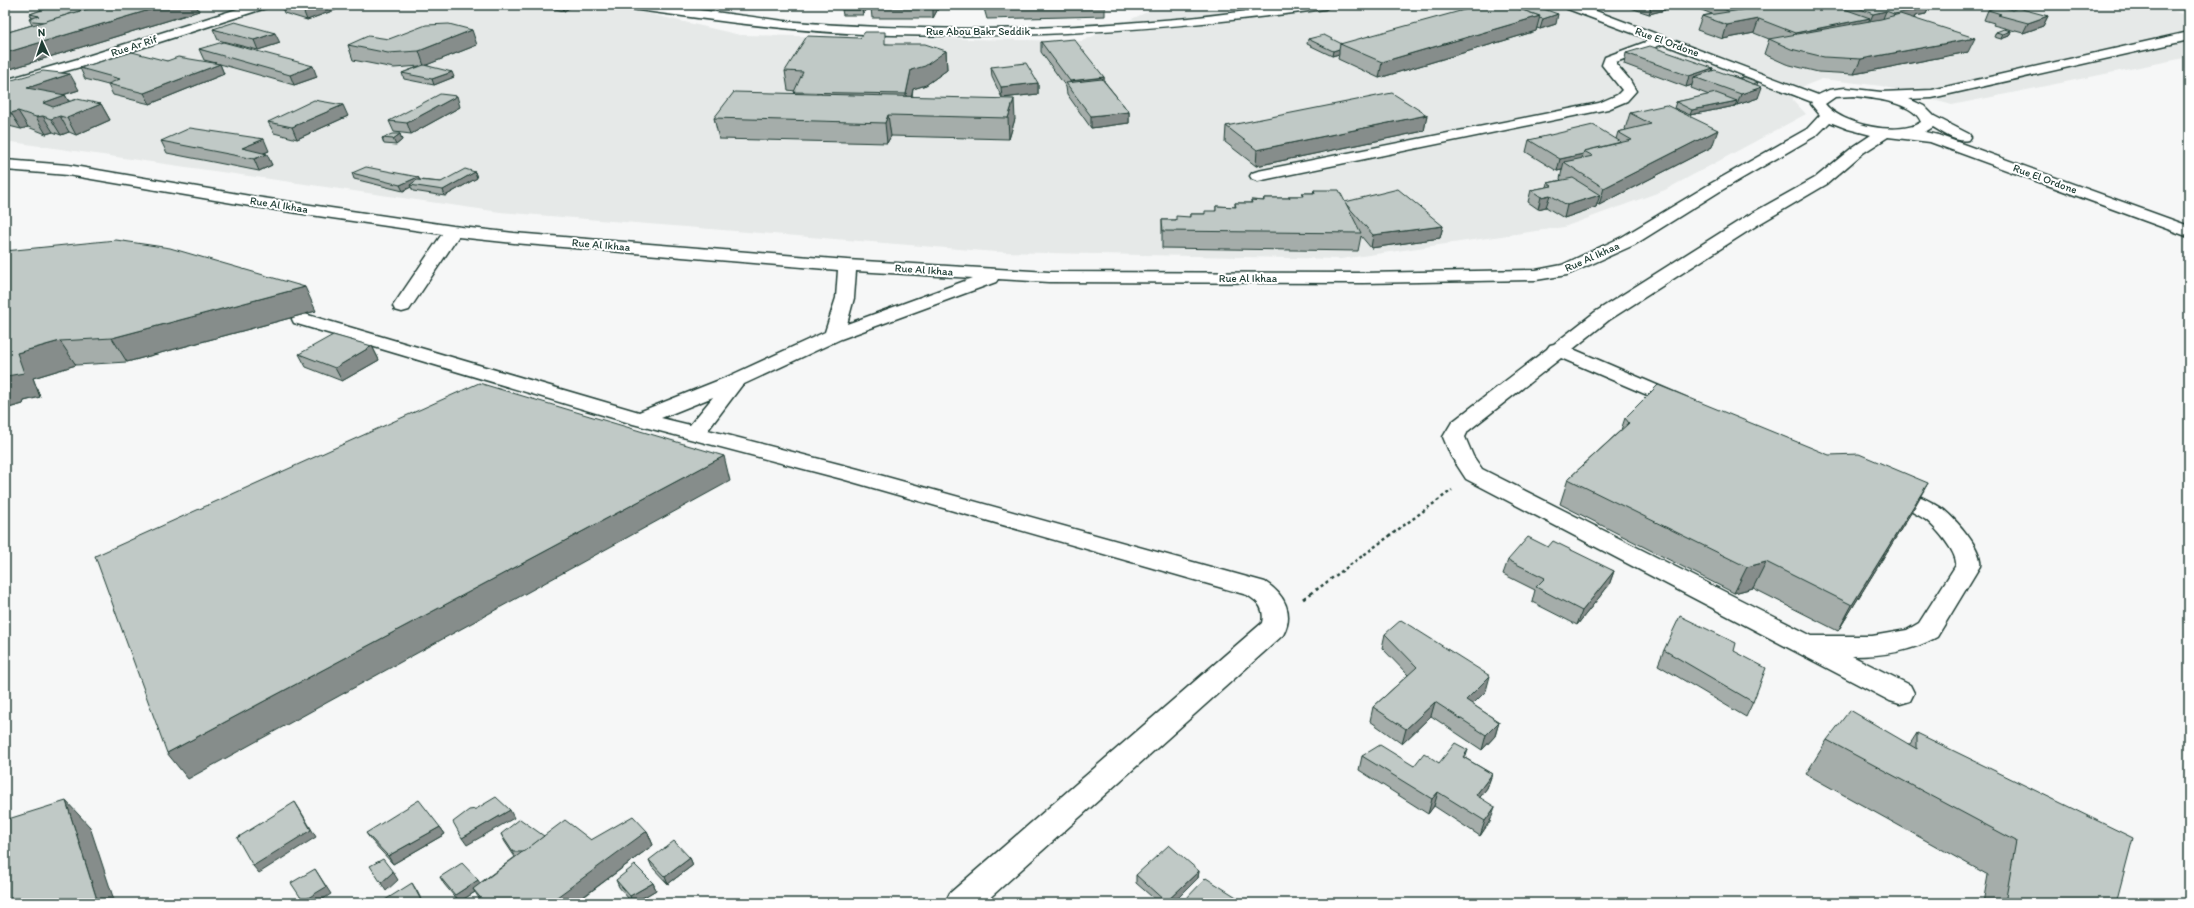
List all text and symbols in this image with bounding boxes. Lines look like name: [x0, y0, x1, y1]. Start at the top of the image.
north arrow: [22, 22, 62, 62]
street label: Rue El Ordone: [1633, 24, 1701, 60]
street label: Rue Abou Bakr Seddik: [926, 25, 1030, 38]
text: N: [37, 26, 46, 39]
street label: Rue Ar Rif: [109, 32, 159, 60]
street label: Rue El Ordone: [2011, 161, 2079, 197]
street label: Rue Al Ikhaa: [249, 194, 309, 216]
street label: Rue Al Ikhaa: [571, 236, 631, 254]
street label: Rue Al Ikhaa: [1563, 239, 1622, 275]
street label: Rue Al Ikhaa: [894, 261, 954, 279]
street label: Rue Al Ikhaa: [1219, 272, 1278, 285]

